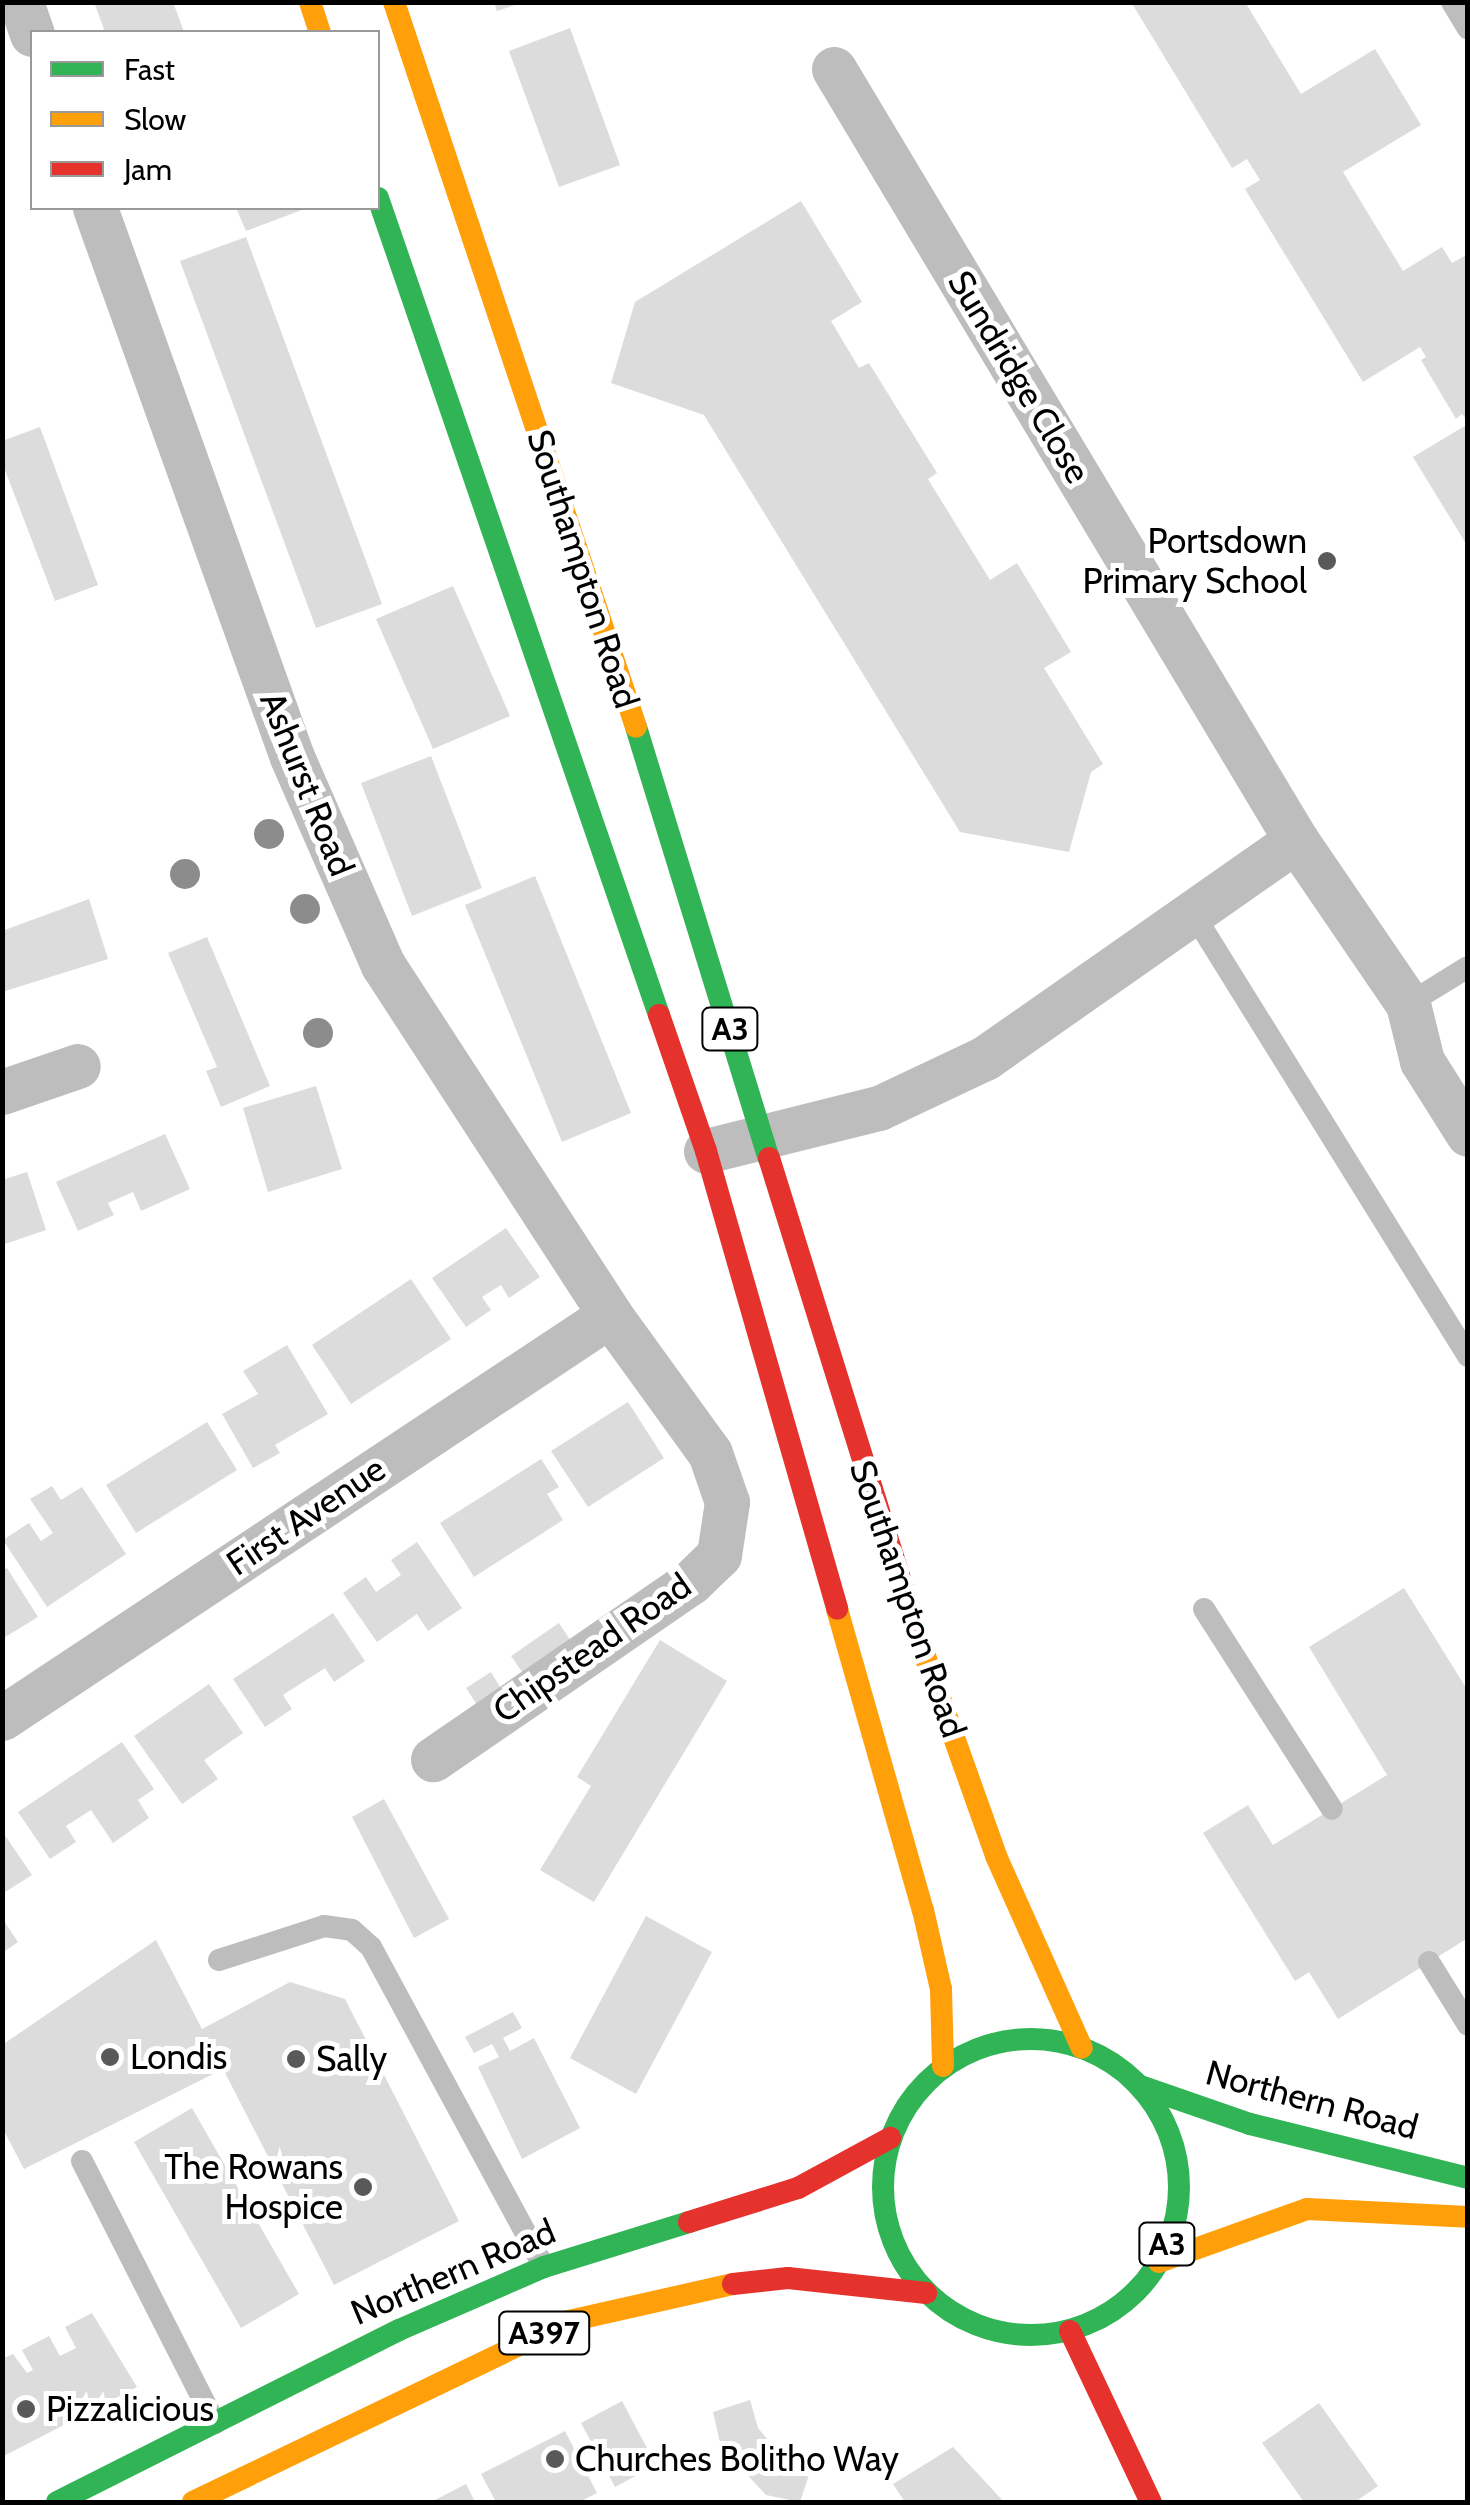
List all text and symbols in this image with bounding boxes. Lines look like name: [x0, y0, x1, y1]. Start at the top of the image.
legend: [30, 30, 380, 210]
text: Fast: [124, 51, 175, 88]
text: Slow: [124, 101, 186, 138]
text: Jam: [124, 151, 172, 188]
street label: Sundridge Close: [939, 263, 1099, 491]
street label: Southampton Road: [518, 425, 648, 713]
place label: Portsdown Primary School: [1083, 520, 1307, 602]
marker: Portsdown Primary School: [1316, 550, 1338, 572]
street label: Ashurst Road: [251, 686, 363, 882]
road number: A3: [700, 1002, 760, 1056]
street label: First Avenue: [219, 1448, 393, 1584]
street label: Southampton Road: [841, 1455, 975, 1743]
street label: Chipstead Road: [485, 1564, 699, 1732]
place label: Londis: [130, 2036, 227, 2078]
place label: Sally: [316, 2038, 387, 2080]
marker: Londis: [99, 2046, 121, 2068]
marker: Sally: [285, 2048, 307, 2070]
street label: Northern Road: [1201, 2052, 1423, 2148]
place label: The Rowans Hospice: [164, 2146, 343, 2228]
marker: The Rowans Hospice: [352, 2176, 374, 2198]
street label: Northern Road: [345, 2210, 561, 2334]
road number: A3: [1137, 2217, 1197, 2271]
road number: A397: [496, 2306, 592, 2360]
place label: Pizzalicious: [46, 2388, 214, 2430]
marker: Pizzalicious: [15, 2398, 37, 2420]
place label: Churches Bolitho Way: [575, 2438, 899, 2480]
marker: Churches Bolitho Way: [544, 2448, 566, 2470]

